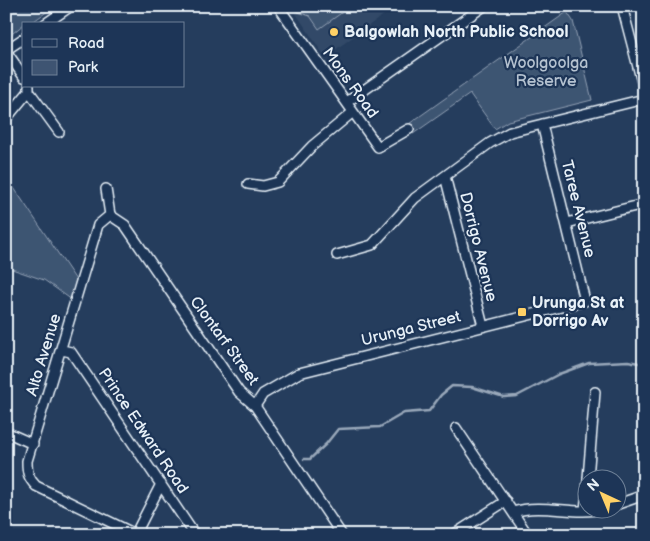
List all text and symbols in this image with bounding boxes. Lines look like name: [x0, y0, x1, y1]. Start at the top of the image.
legend: [22, 22, 185, 88]
place label: Balgowlah North Public School: [344, 23, 568, 42]
marker: Balgowlah North Public School: [328, 26, 340, 38]
text: Road: [68, 34, 104, 53]
street label: Mons Road: [318, 44, 382, 122]
park label: Woolgoolga Reserve: [504, 54, 588, 91]
text: Park: [68, 58, 99, 77]
street label: Taree Avenue: [557, 158, 599, 260]
street label: Dorrigo Avenue: [455, 190, 501, 304]
street label: Clontarf Street: [185, 293, 263, 389]
place label: Urunga St at Dorrigo Av: [532, 294, 625, 331]
marker: Urunga St at Dorrigo Av: [516, 306, 528, 318]
street label: Urunga Street: [359, 307, 463, 351]
street label: Alto Avenue: [23, 311, 66, 398]
street label: Prince Edward Road: [94, 365, 192, 497]
north arrow: [578, 468, 628, 518]
text: N: [584, 475, 603, 495]

